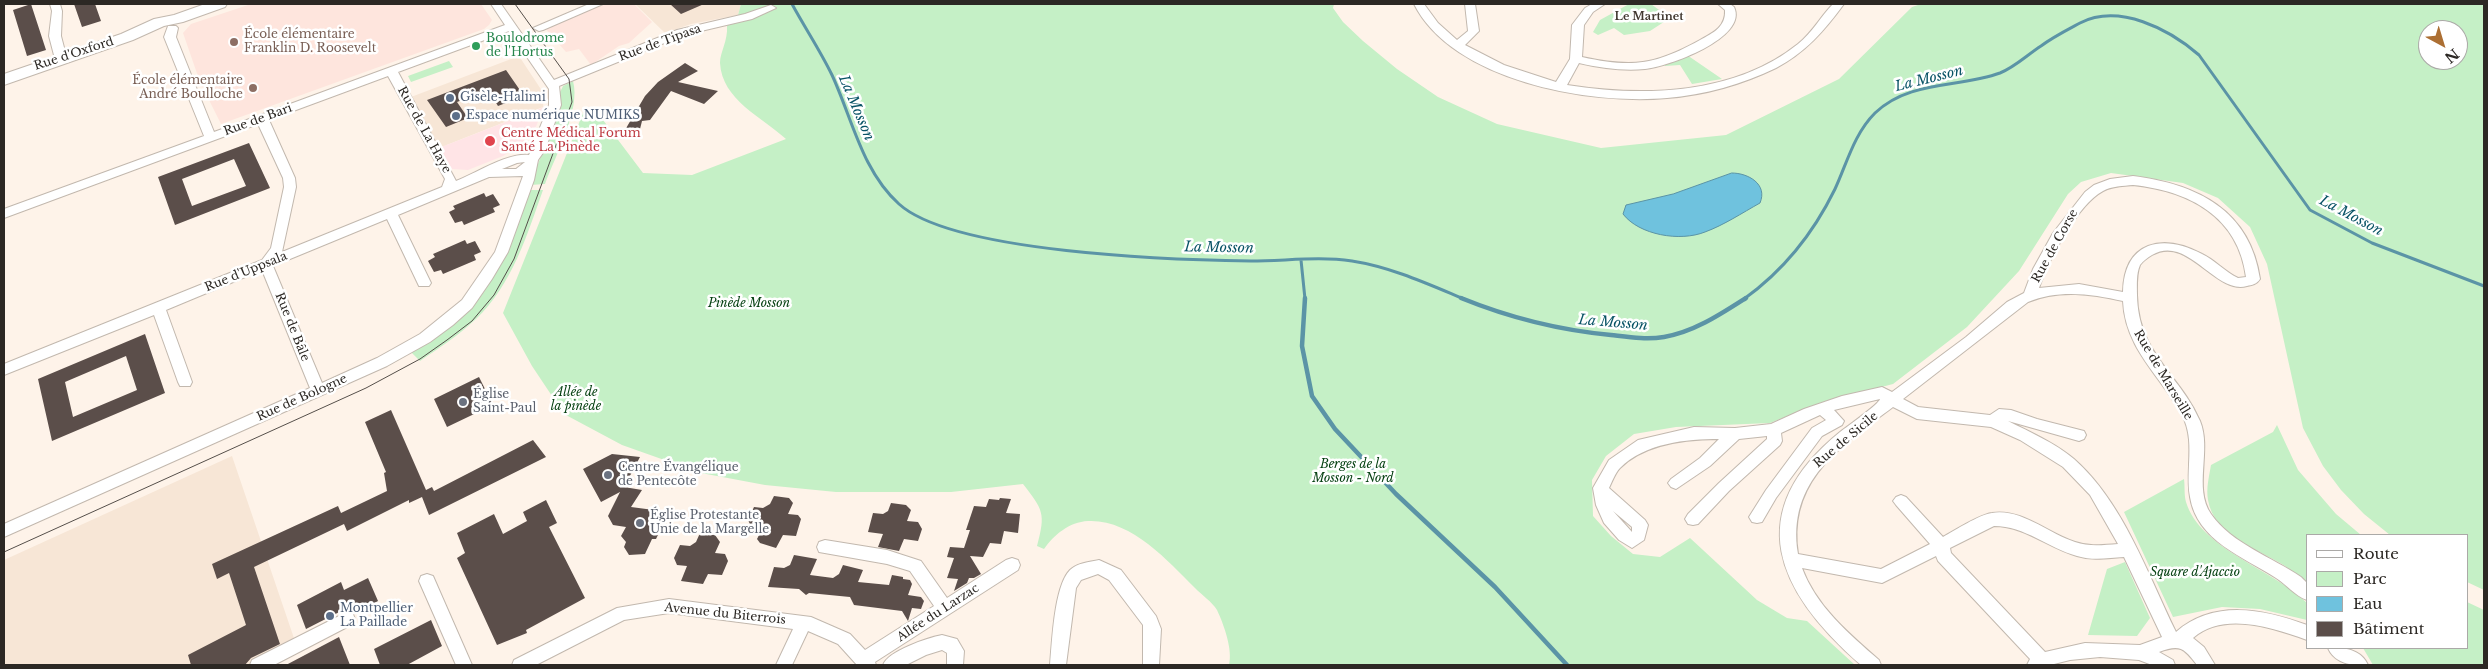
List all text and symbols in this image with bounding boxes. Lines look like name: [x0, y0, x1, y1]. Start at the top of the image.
district label: Le Martinet: [1615, 10, 1683, 24]
north arrow: [2418, 20, 2468, 70]
street label: Rue de Tipasa: [617, 21, 703, 65]
place label: École élémentaire Franklin D. Roosevelt: [244, 28, 376, 56]
place label: Boulodrome de l'Hortus: [486, 32, 564, 60]
street label: Rue d'Oxford: [32, 34, 116, 74]
marker: École élémentaire Franklin D. Roosevelt: [228, 36, 240, 48]
marker: Boulodrome de l'Hortus: [470, 40, 482, 52]
text: N: [2441, 45, 2463, 67]
water label: La Mosson: [1893, 62, 1965, 96]
water label: La Mosson: [835, 73, 877, 143]
place label: École élémentaire André Boulloche: [132, 74, 243, 102]
marker: École élémentaire André Boulloche: [247, 82, 259, 94]
street label: Rue de La Haye: [394, 84, 454, 176]
place label: Gisèle-Halimi: [460, 91, 546, 105]
marker: Gisèle-Halimi: [444, 92, 456, 104]
street label: Rue de Bari: [222, 101, 294, 139]
place label: Espace numérique NUMIKS: [466, 109, 640, 123]
marker: Espace numérique NUMIKS: [450, 110, 462, 122]
place label: Centre Médical Forum Santé La Pinède: [501, 127, 641, 155]
marker: Centre Médical Forum Santé La Pinède: [483, 134, 497, 148]
water label: La Mosson: [2316, 192, 2386, 240]
street label: Rue de Corse: [2029, 207, 2081, 285]
water label: La Mosson: [1184, 239, 1254, 257]
street label: Rue d'Uppsala: [203, 249, 289, 295]
street label: Rue de Bâle: [272, 291, 312, 363]
park label: Pinède Mosson: [708, 297, 790, 311]
water label: La Mosson: [1578, 312, 1648, 334]
street label: Rue de Marseille: [2130, 327, 2196, 423]
street label: Rue de Bologne: [255, 372, 349, 424]
park label: Allée de la pinède: [551, 386, 601, 414]
place label: Église Saint-Paul: [473, 388, 536, 416]
marker: Église Saint-Paul: [457, 396, 469, 408]
street label: Rue de Sicile: [1811, 409, 1881, 471]
park label: Berges de la Mosson - Nord: [1312, 458, 1394, 486]
place label: Centre Évangélique de Pentecôte: [618, 461, 739, 489]
marker: Centre Évangélique de Pentecôte: [602, 469, 614, 481]
place label: Église Protestante Unie de la Margelle: [650, 509, 769, 537]
marker: Église Protestante Unie de la Margelle: [634, 517, 646, 529]
legend: [2306, 534, 2468, 649]
text: Route: [2353, 544, 2399, 563]
park label: Square d'Ajaccio: [2150, 566, 2240, 580]
text: Parc: [2353, 569, 2386, 588]
street label: Allée du Larzac: [894, 581, 982, 645]
text: Eau: [2353, 594, 2382, 613]
street label: Avenue du Biterrois: [664, 600, 786, 628]
place label: Montpellier La Paillade: [340, 602, 413, 630]
marker: Montpellier La Paillade: [324, 610, 336, 622]
text: Bâtiment: [2353, 619, 2424, 638]

